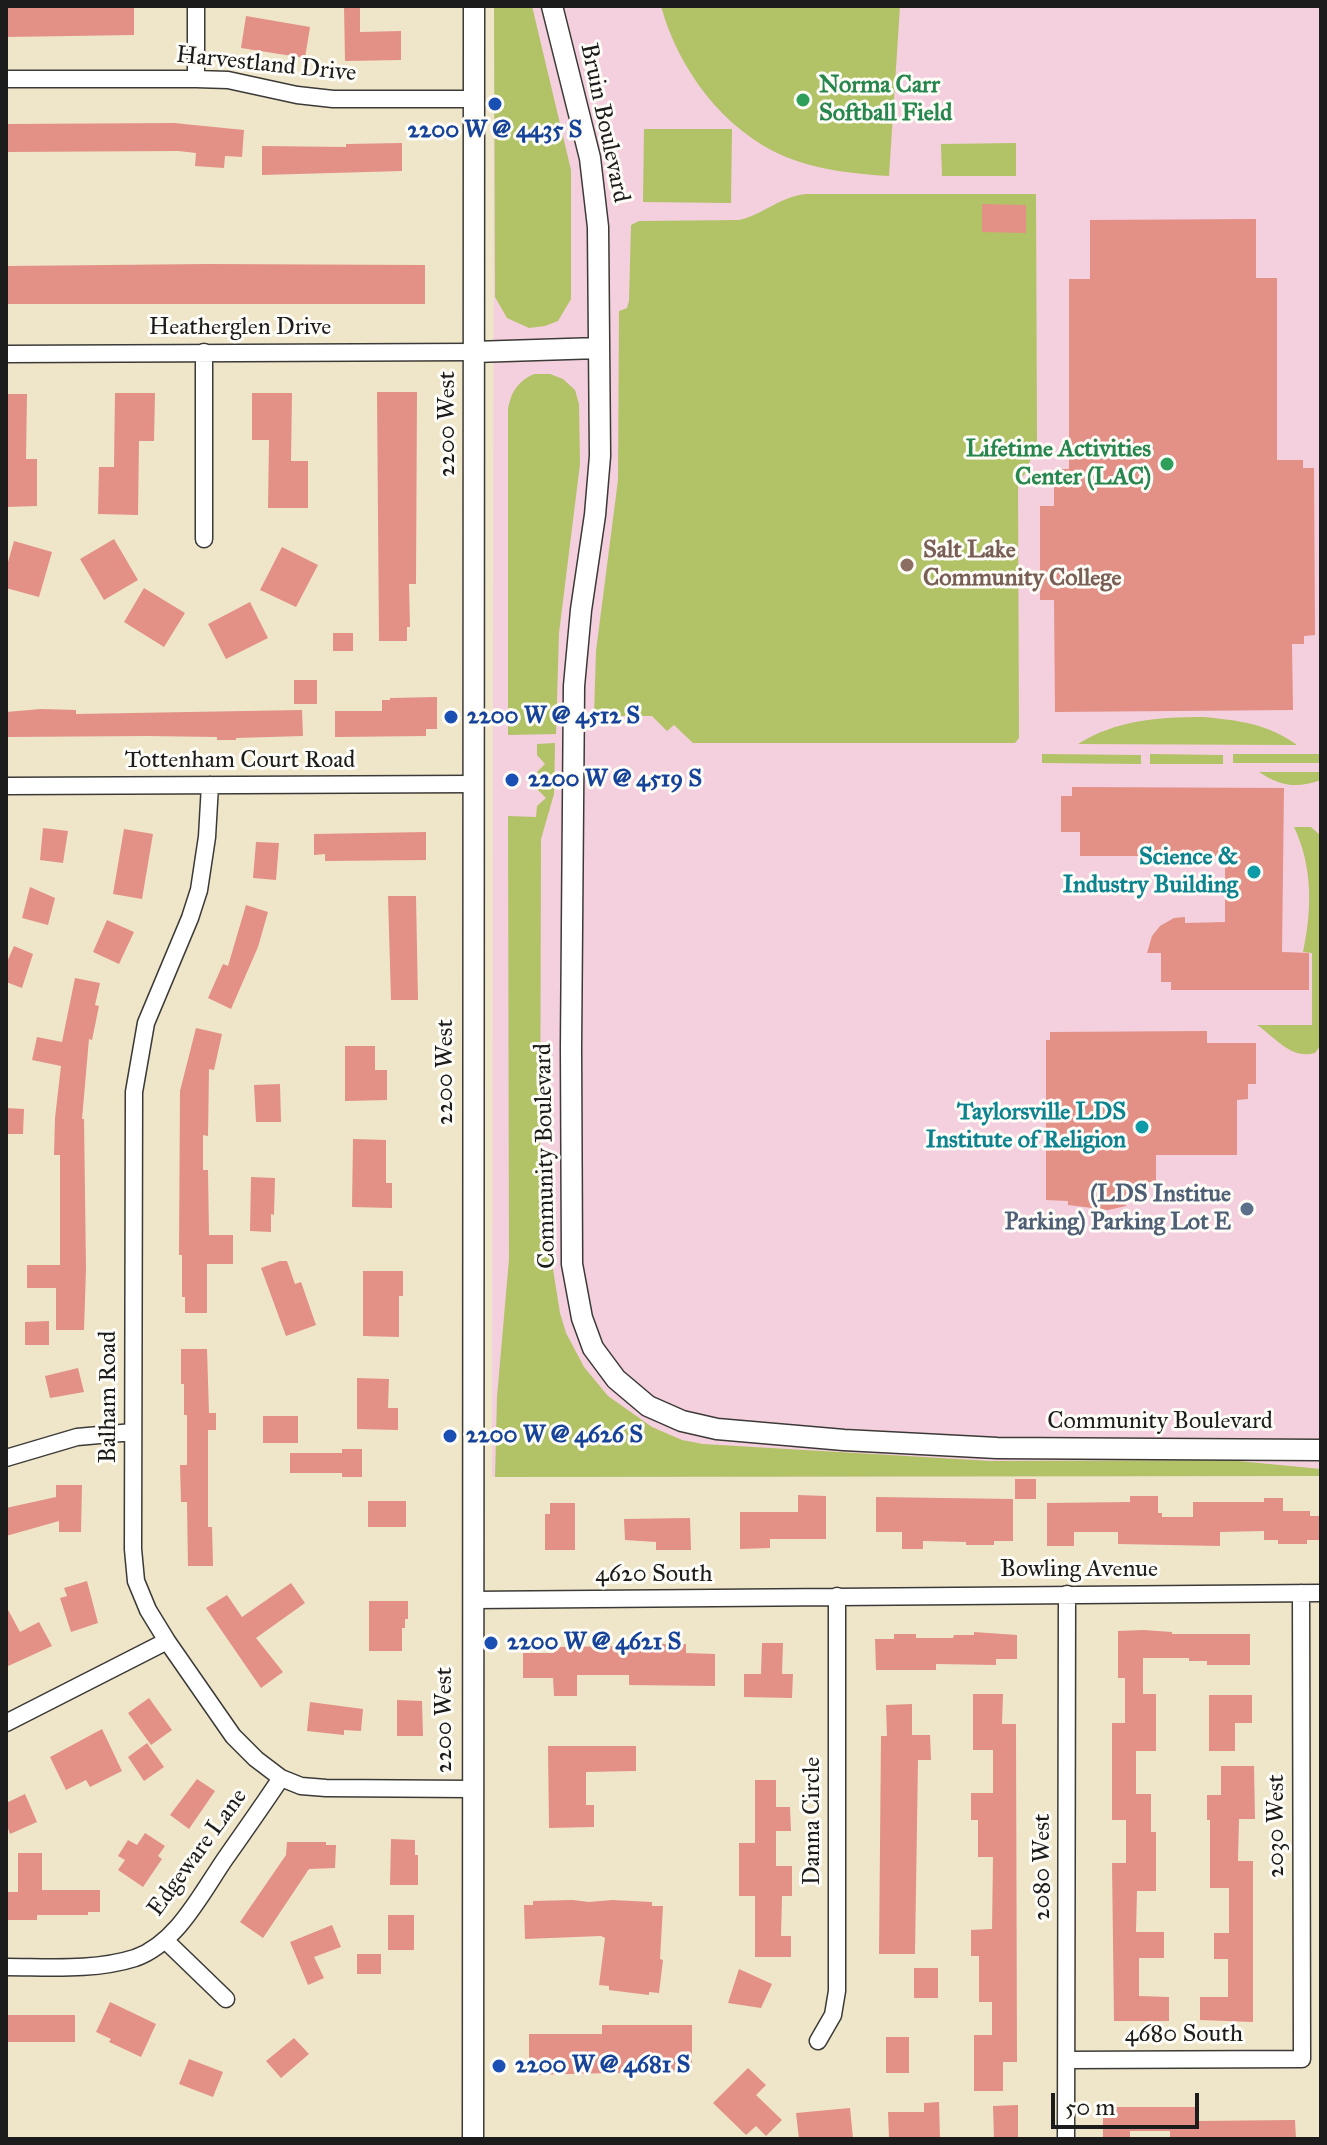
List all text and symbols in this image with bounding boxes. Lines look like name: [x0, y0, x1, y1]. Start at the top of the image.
street label: Harvestland Drive: [174, 41, 358, 89]
street label: Bruin Boulevard: [573, 41, 635, 205]
place label: Norma Carr Softball Field: [819, 72, 952, 128]
marker: Norma Carr Softball Field: [794, 91, 812, 109]
marker: 2200 W @ 4435 S: [486, 95, 504, 113]
place label: 2200 W @ 4435 S: [408, 117, 582, 145]
street label: Heatherglen Drive: [149, 314, 331, 342]
street label: 2200 West: [434, 371, 462, 477]
place label: Lifetime Activities Center (LAC): [966, 436, 1151, 492]
marker: Lifetime Activities Center (LAC): [1158, 455, 1176, 473]
place label: Salt Lake Community College: [923, 537, 1122, 593]
marker: Salt Lake Community College: [898, 556, 916, 574]
place label: 2200 W @ 4512 S: [467, 703, 640, 731]
marker: 2200 W @ 4512 S: [442, 708, 460, 726]
street label: Tottenham Court Road: [125, 747, 355, 775]
place label: 2200 W @ 4519 S: [528, 766, 702, 794]
marker: 2200 W @ 4519 S: [503, 771, 521, 789]
place label: Science & Industry Building: [1063, 844, 1238, 900]
marker: Science & Industry Building: [1245, 863, 1263, 881]
street label: 2200 West: [432, 1019, 460, 1125]
street label: Community Boulevard: [530, 1043, 562, 1269]
place label: Taylorsville LDS Institute of Religion: [926, 1099, 1126, 1155]
marker: Taylorsville LDS Institute of Religion: [1133, 1118, 1151, 1136]
place label: (LDS Institue Parking) Parking Lot E: [1005, 1181, 1231, 1237]
marker: (LDS Institue Parking) Parking Lot E: [1238, 1200, 1256, 1218]
street label: Balham Road: [95, 1331, 123, 1463]
street label: Community Boulevard: [1047, 1408, 1273, 1436]
place label: 2200 W @ 4626 S: [466, 1422, 643, 1450]
marker: 2200 W @ 4626 S: [441, 1427, 459, 1445]
street label: Bowling Avenue: [1000, 1556, 1158, 1584]
street label: 4620 South: [595, 1561, 713, 1589]
place label: 2200 W @ 4621 S: [507, 1629, 681, 1657]
marker: 2200 W @ 4621 S: [482, 1634, 500, 1652]
street label: 2200 West: [431, 1667, 459, 1773]
street label: Danna Circle: [799, 1757, 827, 1885]
street label: 2030 West: [1263, 1774, 1291, 1878]
street label: Edgeware Lane: [142, 1783, 254, 1923]
street label: 2080 West: [1029, 1814, 1057, 1920]
street label: 4680 South: [1125, 2021, 1243, 2049]
place label: 2200 W @ 4681 S: [515, 2052, 690, 2080]
marker: 2200 W @ 4681 S: [490, 2057, 508, 2075]
scale bar: [1055, 2077, 1203, 2127]
text: 50 m: [1065, 2092, 1115, 2122]

